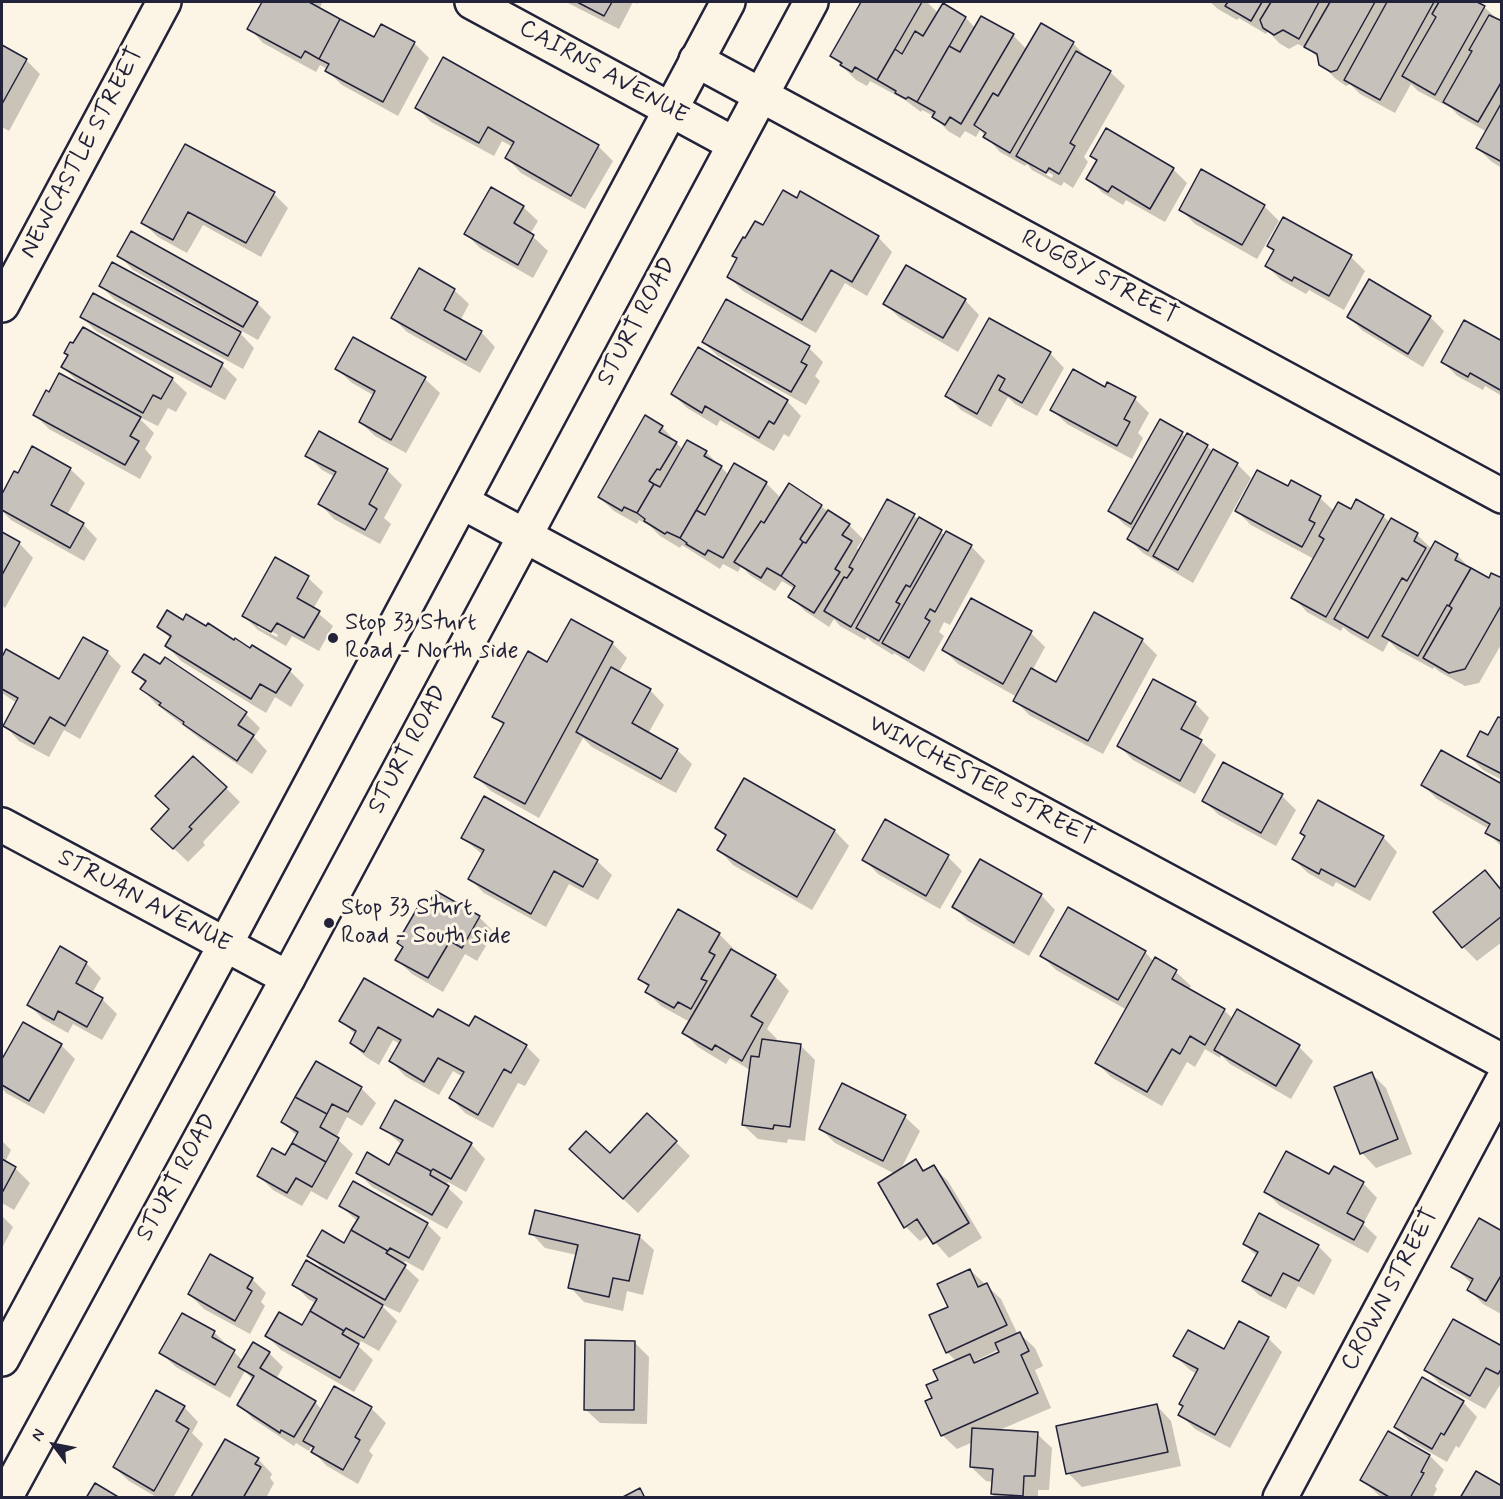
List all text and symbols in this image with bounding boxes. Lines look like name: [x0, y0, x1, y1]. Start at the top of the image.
street label: CAIRNS AVENUE: [513, 15, 693, 131]
street label: NEWCASTLE STREET: [15, 42, 151, 264]
street label: RUGBY STREET: [1015, 224, 1183, 332]
street label: STURT ROAD: [592, 253, 684, 391]
place label: Stop 33 Sturt Road - North side: [345, 610, 519, 666]
marker: Stop 33 Sturt Road - North side: [326, 631, 340, 645]
street label: STURT ROAD: [363, 681, 455, 819]
street label: WINCHESTER STREET: [863, 710, 1099, 854]
street label: STRUAN AVENUE: [52, 844, 236, 960]
place label: Stop 33 Sturt Road - South side: [341, 895, 511, 951]
marker: Stop 33 Sturt Road - South side: [322, 916, 336, 930]
street label: STURT ROAD: [131, 1109, 225, 1247]
street label: CROWN STREET: [1336, 1204, 1446, 1376]
north arrow: [24, 1415, 84, 1475]
text: N: [27, 1425, 50, 1445]

